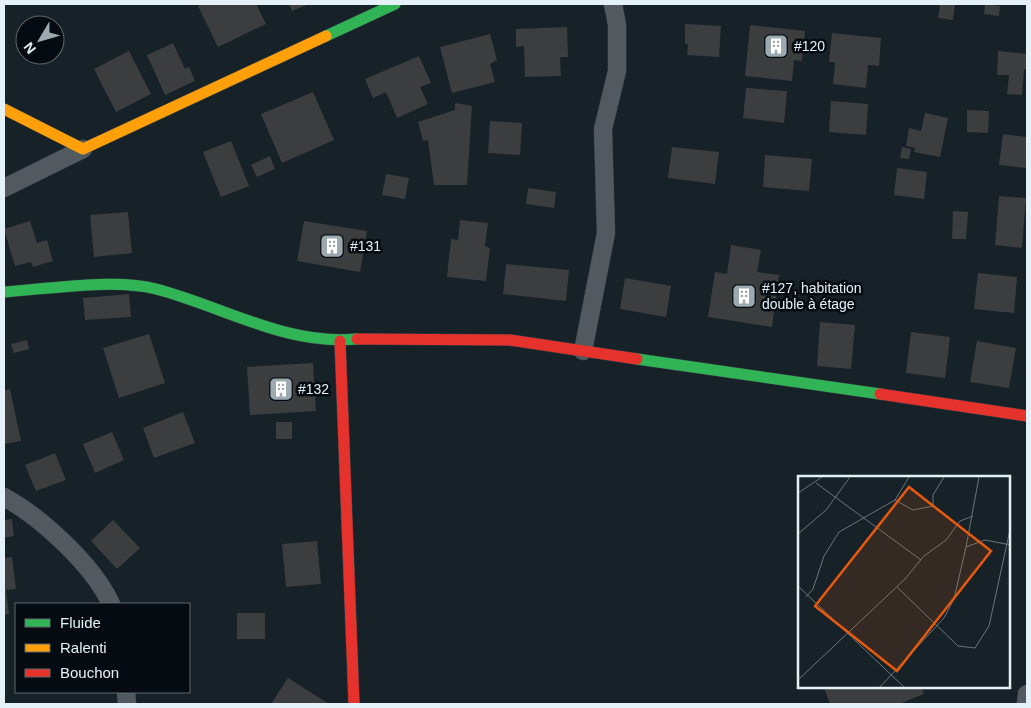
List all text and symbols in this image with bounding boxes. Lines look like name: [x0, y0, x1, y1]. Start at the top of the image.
north arrow: [15, 15, 65, 65]
building icon: #120: [763, 33, 789, 59]
place label: #120: [794, 38, 825, 54]
text: N: [20, 39, 39, 57]
building icon: #131: [319, 233, 345, 259]
place label: #131: [350, 238, 381, 254]
place label: #127, habitation double à étage: [762, 280, 862, 312]
building icon: #127, habitation double à étage: [731, 283, 757, 309]
building icon: #132: [268, 376, 294, 402]
place label: #132: [298, 381, 329, 397]
inset map: [798, 476, 1011, 688]
legend: [15, 603, 190, 693]
text: Fluide: [60, 614, 101, 631]
text: Ralenti: [60, 639, 107, 656]
text: Bouchon: [60, 664, 119, 681]

